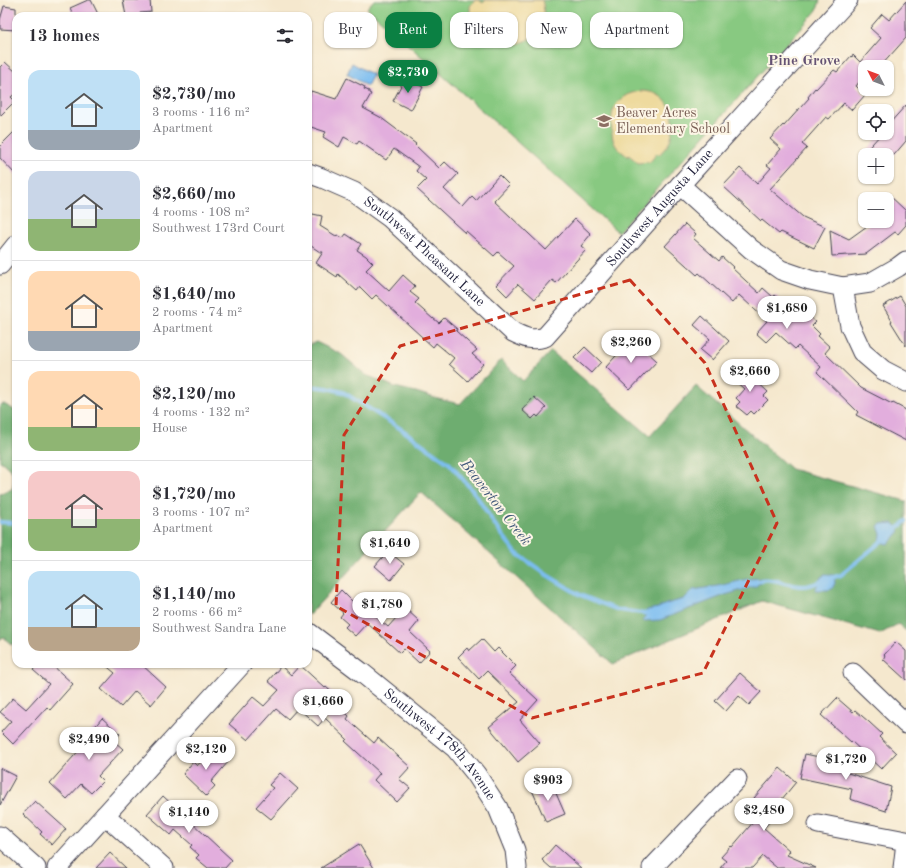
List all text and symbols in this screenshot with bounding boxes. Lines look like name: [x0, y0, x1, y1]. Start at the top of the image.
chip: Buy: [324, 12, 377, 48]
chip: Rent: [385, 12, 442, 48]
chip: Filters: [450, 12, 518, 48]
chip: New: [526, 12, 582, 48]
chip: Apartment: [590, 12, 683, 48]
icon: filters: [274, 25, 296, 47]
text: 13 homes: [28, 28, 100, 45]
district label: Pine Grove: [768, 54, 840, 69]
pin: $2,730: [375, 60, 441, 94]
north arrow: [858, 60, 894, 96]
map controls: [858, 60, 894, 228]
text: $2,730: [387, 66, 429, 79]
icon: home: [60, 86, 108, 134]
text: $2,730/mo: [152, 86, 236, 103]
button: locate: [858, 104, 894, 140]
text: 3 rooms · 116 m²: [152, 106, 250, 119]
place label: Beaver Acres Elementary School: [616, 106, 730, 136]
school or university icon: Beaver Acres Elementary School: [595, 112, 613, 130]
text: Apartment: [152, 122, 213, 135]
street label: Southwest Augusta Lane: [604, 146, 716, 270]
button: +: [858, 148, 894, 184]
text: $2,660/mo: [152, 186, 236, 203]
icon: home: [60, 187, 108, 235]
button: −: [858, 192, 894, 228]
street label: Southwest Pheasant Lane: [361, 194, 488, 309]
text: 4 rooms · 108 m²: [152, 206, 250, 219]
text: Southwest 173rd Court: [152, 222, 285, 235]
text: $1,640/mo: [152, 286, 236, 303]
icon: home: [60, 287, 108, 335]
pin: $1,680: [754, 296, 820, 330]
text: $1,680: [766, 302, 808, 315]
text: 2 rooms · 74 m²: [152, 306, 242, 319]
text: Apartment: [152, 322, 213, 335]
pin: $2,260: [598, 330, 664, 364]
text: $2,260: [610, 336, 652, 349]
pin: $2,660: [717, 359, 783, 393]
text: $2,660: [729, 365, 771, 378]
text: $2,120/mo: [152, 386, 236, 403]
icon: home: [60, 387, 108, 435]
text: 4 rooms · 132 m²: [152, 406, 250, 419]
text: House: [152, 422, 187, 435]
water label: Beaverton Creek: [456, 456, 533, 549]
text: $1,720/mo: [152, 486, 236, 503]
icon: home: [60, 487, 108, 535]
text: 3 rooms · 107 m²: [152, 506, 250, 519]
text: Apartment: [152, 522, 213, 535]
pin: $1,640: [357, 531, 423, 565]
text: $1,640: [369, 537, 411, 550]
text: $1,140/mo: [152, 586, 236, 603]
icon: home: [60, 587, 108, 635]
pin: $1,780: [349, 592, 415, 626]
text: $1,780: [361, 598, 403, 611]
text: 2 rooms · 66 m²: [152, 606, 242, 619]
text: Southwest Sandra Lane: [152, 622, 286, 635]
street label: Southwest 178th Avenue: [381, 686, 498, 803]
pin: $1,660: [290, 689, 356, 723]
text: $1,660: [302, 695, 344, 708]
pin: $2,490: [56, 727, 122, 761]
text: $2,490: [68, 733, 110, 746]
pin: $2,120: [173, 737, 239, 771]
text: $2,120: [185, 743, 227, 756]
pin: $1,720: [813, 747, 879, 781]
text: $1,720: [825, 753, 867, 766]
pin: $903: [524, 768, 572, 802]
text: $903: [533, 774, 563, 787]
pin: $2,480: [731, 798, 797, 832]
pin: $1,140: [156, 800, 222, 834]
text: $2,480: [743, 804, 785, 817]
text: $1,140: [168, 806, 210, 819]

